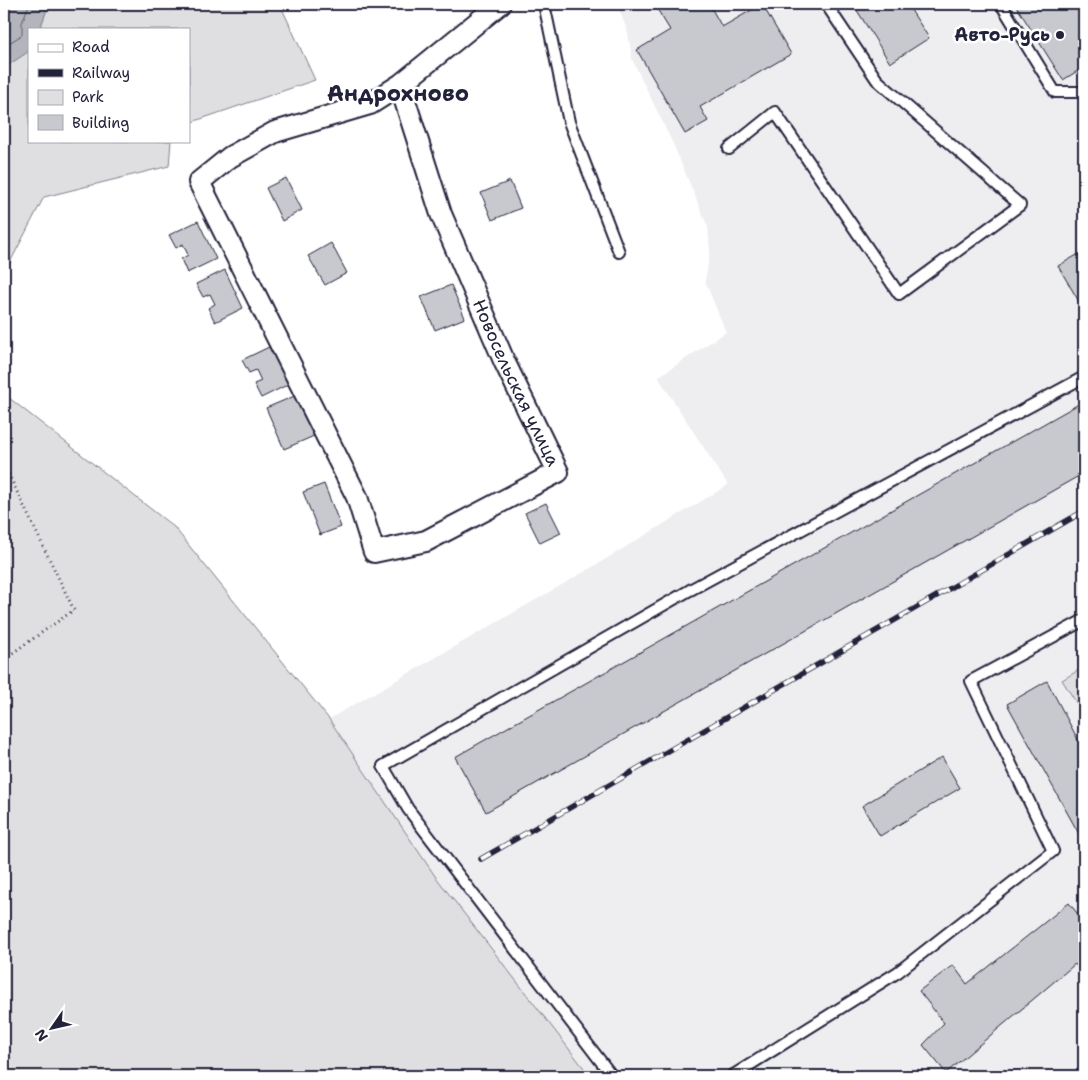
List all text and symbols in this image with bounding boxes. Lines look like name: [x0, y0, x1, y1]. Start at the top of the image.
place label: Авто-Русь: [954, 23, 1050, 47]
legend: [28, 28, 190, 142]
marker: Авто-Русь: [1054, 29, 1066, 41]
text: Road: [72, 37, 110, 57]
text: Railway: [72, 63, 130, 83]
district label: Андрохново: [327, 79, 469, 108]
text: Park: [72, 87, 104, 107]
text: Building: [72, 113, 129, 133]
street label: Новосельская улица: [467, 295, 565, 470]
north arrow: [28, 1002, 78, 1052]
text: N: [31, 1026, 52, 1045]

